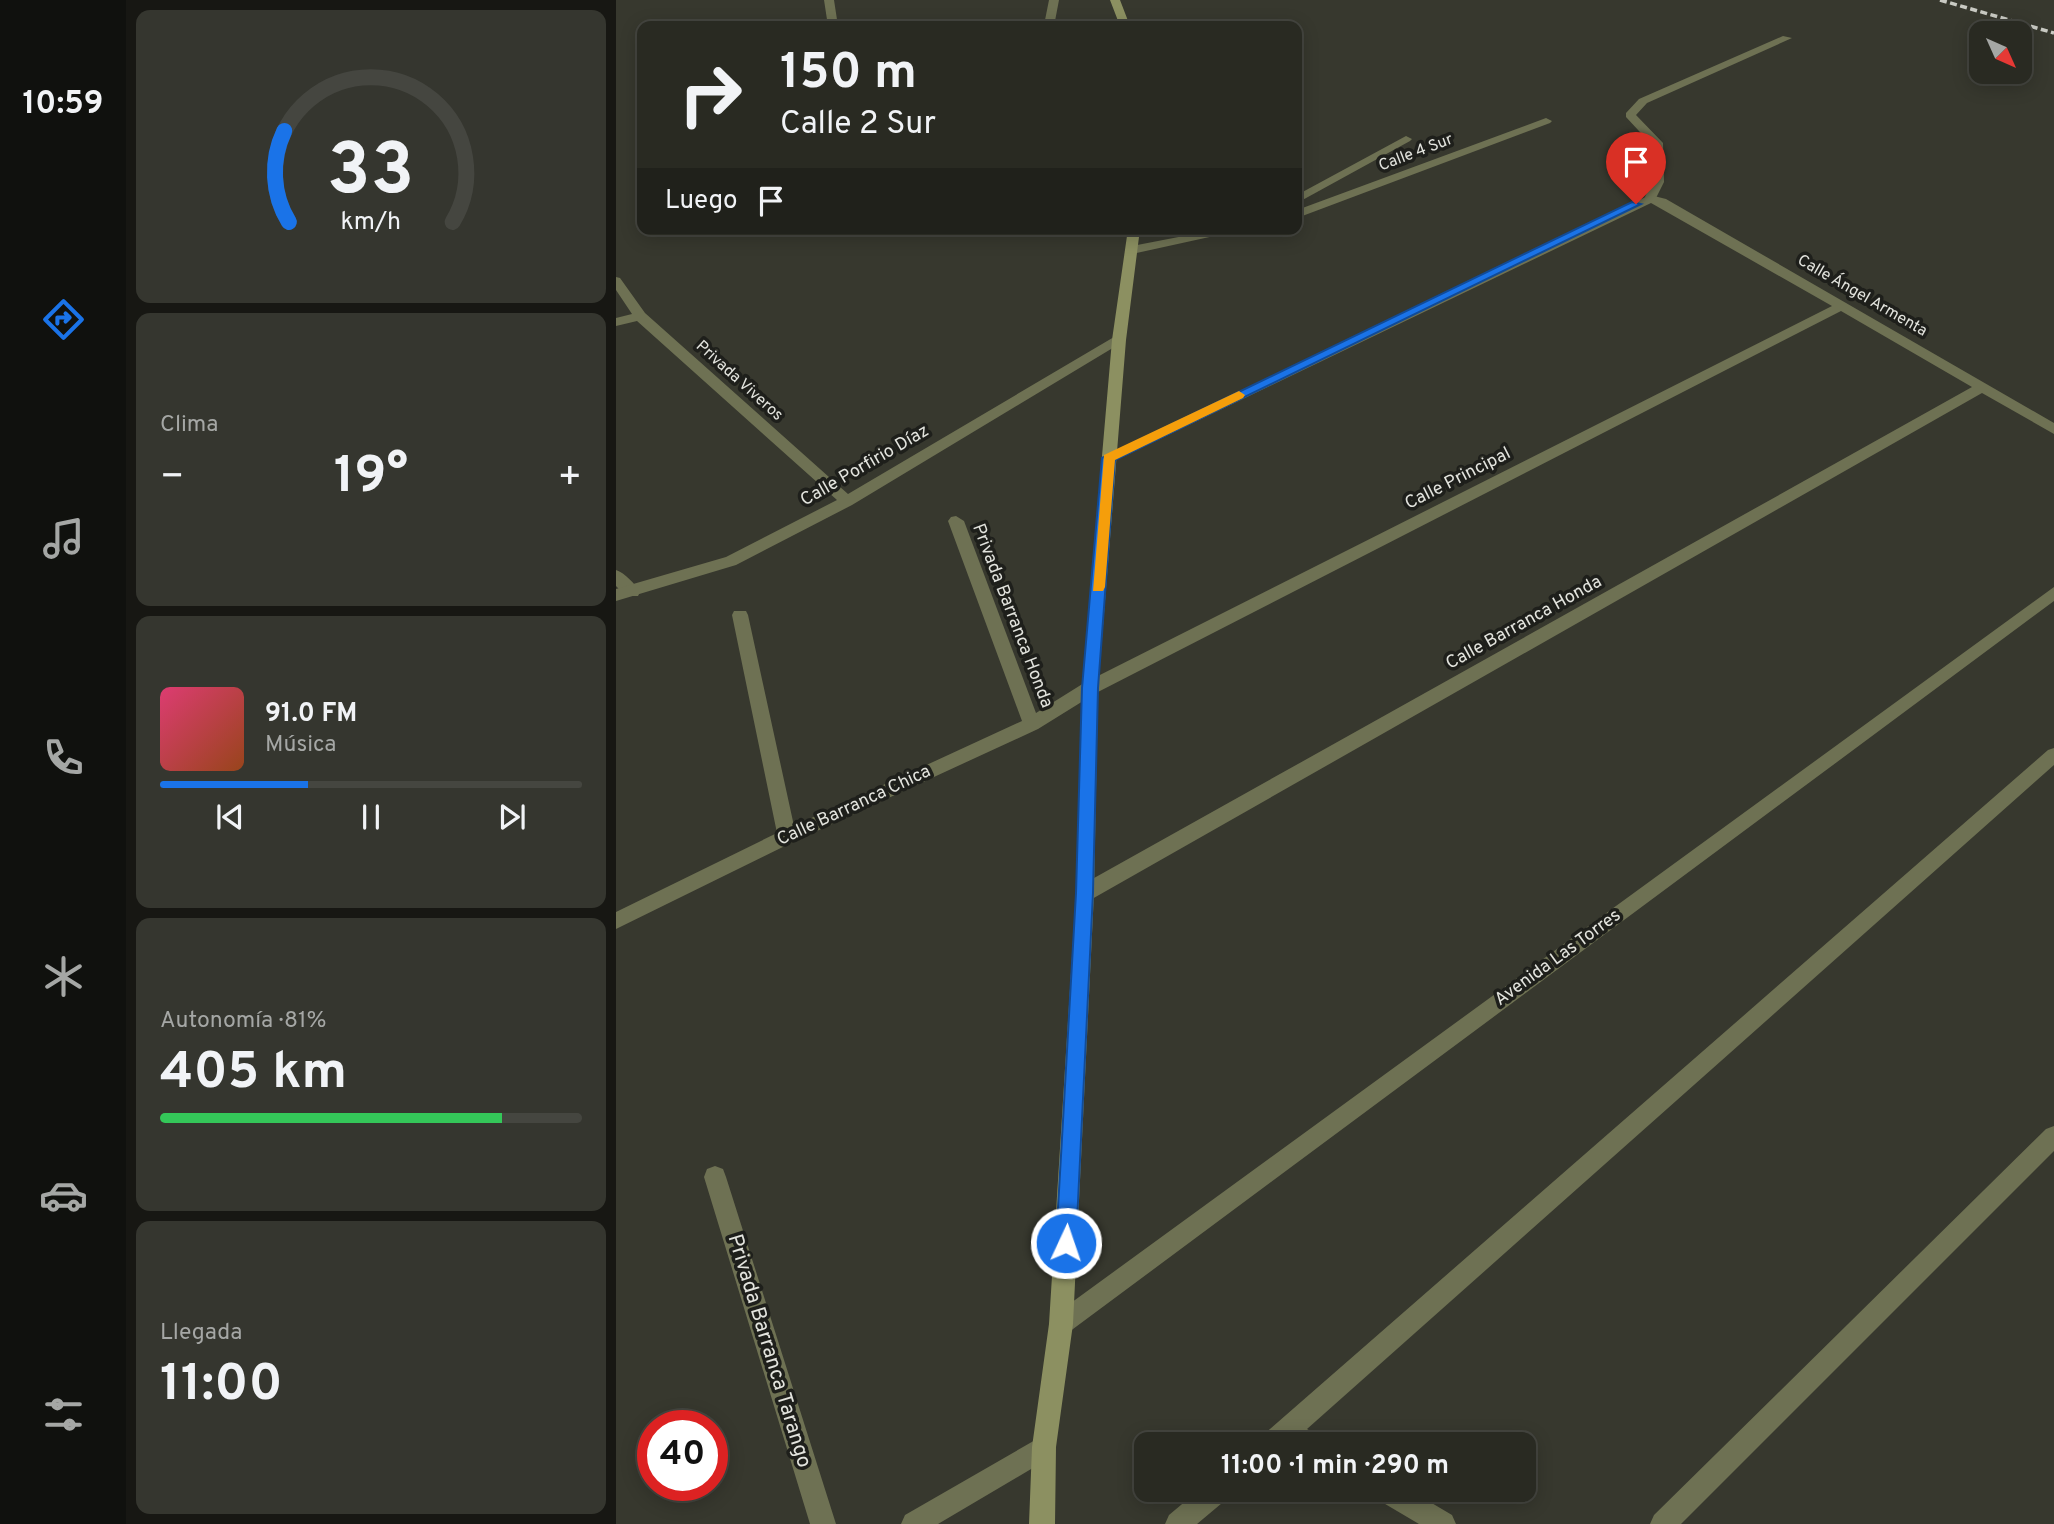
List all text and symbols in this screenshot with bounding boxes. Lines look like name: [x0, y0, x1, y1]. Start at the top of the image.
north arrow: [1969, 21, 2032, 84]
map controls: [1969, 21, 2032, 84]
text: 150 m: [780, 44, 917, 106]
icon: right: [665, 49, 756, 140]
text: 10:59: [23, 85, 103, 125]
text: Calle 2 Sur: [780, 105, 936, 145]
text: 33: [327, 129, 415, 221]
street label: Calle 4 Sur: [1376, 130, 1456, 176]
pin: [1606, 132, 1666, 204]
icon: arrive: [1617, 143, 1655, 181]
icon: arrive: [752, 182, 790, 220]
text: Luego: [665, 185, 738, 218]
text: km/h: [341, 207, 401, 239]
street label: Calle Ángel Armenta: [1794, 249, 1931, 341]
icon: directions: [39, 295, 88, 344]
street label: Privada Viveros: [691, 336, 787, 426]
text: Clima: [160, 411, 218, 440]
street label: Calle Porfirio Díaz: [797, 420, 933, 512]
street label: Calle Principal: [1401, 442, 1515, 516]
text: 19°: [334, 445, 408, 511]
text: −: [160, 454, 185, 503]
text: +: [557, 454, 582, 503]
icon: music: [39, 514, 88, 563]
street label: Privada Barranca Honda: [966, 521, 1058, 711]
street label: Calle Barranca Honda: [1442, 571, 1606, 675]
text: 91.0 FM: [265, 698, 357, 731]
text: Música: [265, 731, 336, 760]
icon: phone: [39, 733, 88, 782]
street label: Calle Barranca Chica: [773, 760, 935, 852]
icon: previous: [211, 798, 249, 836]
icon: pause: [352, 798, 390, 836]
icon: next: [493, 798, 531, 836]
street label: Avenida Las Torres: [1490, 904, 1626, 1012]
icon: climate: [39, 952, 88, 1001]
text: Autonomía · 81%: [160, 1007, 326, 1036]
text: 405 km: [160, 1041, 347, 1107]
icon: car: [39, 1171, 88, 1220]
position arrow: [1029, 1206, 1103, 1280]
street label: Privada Barranca Tarango: [721, 1231, 817, 1471]
text: Llegada: [160, 1319, 242, 1348]
text: 11:00: [160, 1353, 283, 1419]
icon: filters: [39, 1390, 88, 1439]
speed limit sign: 40: [637, 1410, 728, 1501]
text: 11:00 · 1 min · 290 m: [1221, 1450, 1449, 1483]

